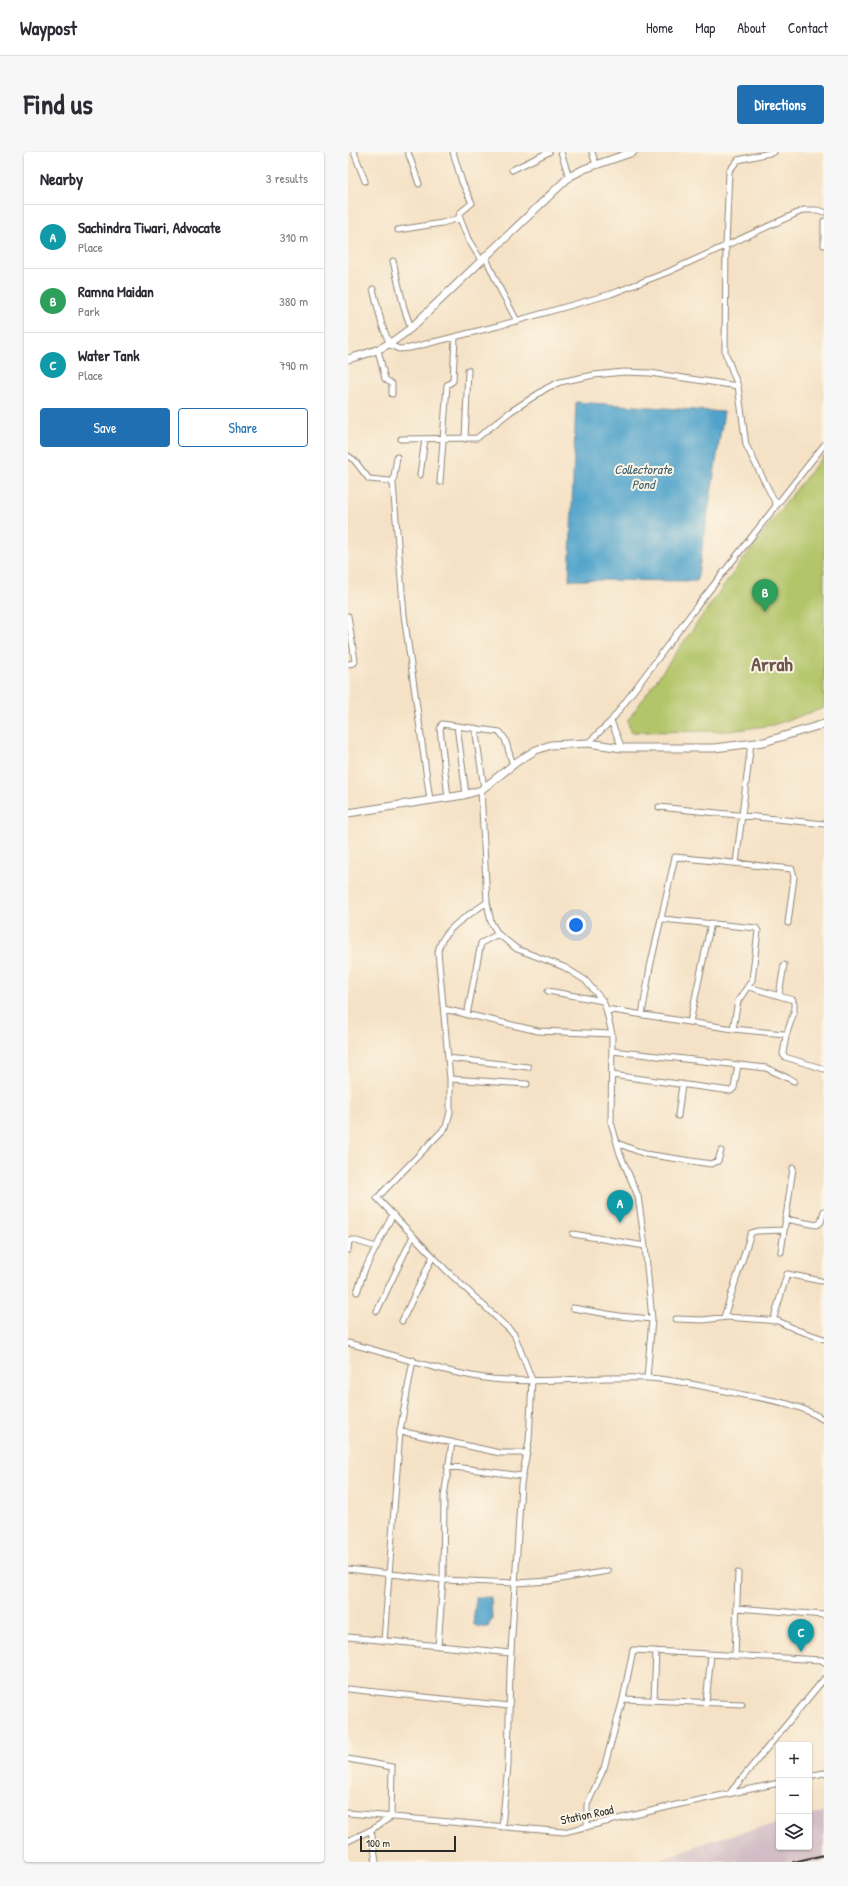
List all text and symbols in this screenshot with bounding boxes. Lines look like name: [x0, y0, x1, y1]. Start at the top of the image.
text: Waypost: [20, 15, 77, 41]
text: Home: [646, 18, 673, 37]
text: Map: [695, 18, 715, 37]
text: About: [737, 18, 766, 37]
text: Contact: [788, 18, 828, 37]
text: Find us: [24, 85, 93, 123]
button: Directions: [737, 85, 824, 124]
text: Nearby: [40, 167, 83, 190]
text: 3 results: [266, 169, 308, 187]
text: Sachindra Tiwari, Advocate: [78, 217, 221, 238]
text: A: [50, 228, 56, 246]
text: 310 m: [280, 228, 308, 246]
text: Place: [78, 238, 103, 256]
text: Ramna Maidan: [78, 281, 154, 302]
text: B: [50, 292, 56, 310]
text: 380 m: [279, 292, 308, 310]
text: Park: [78, 302, 100, 320]
text: Water Tank: [78, 345, 139, 366]
text: C: [49, 356, 57, 374]
text: 790 m: [279, 356, 308, 374]
text: Place: [78, 366, 103, 384]
button: Save: [40, 408, 170, 447]
button: Share: [178, 408, 308, 447]
water label: Collectorate Pond: [614, 460, 673, 493]
pin: B: [752, 579, 778, 612]
district label: Arrah: [751, 650, 793, 677]
your location: [566, 915, 586, 935]
pin: A: [607, 1190, 633, 1223]
pin: C: [788, 1619, 814, 1652]
map controls: [776, 1742, 812, 1850]
button: +: [776, 1742, 812, 1778]
button: −: [776, 1778, 812, 1814]
street label: Station Road: [559, 1801, 615, 1828]
button: layers: [776, 1814, 812, 1850]
scale bar: [360, 1834, 456, 1853]
text: 100 m: [366, 1836, 390, 1850]

